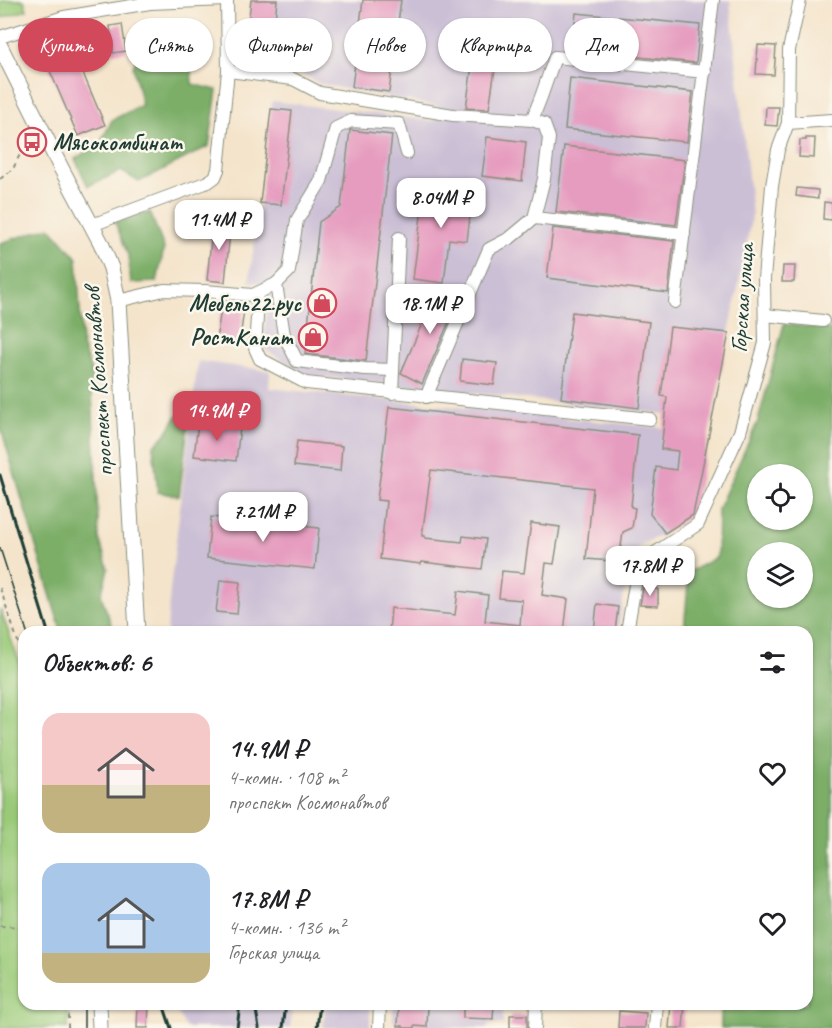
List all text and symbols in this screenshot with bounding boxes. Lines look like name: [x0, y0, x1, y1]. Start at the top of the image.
chip: Купить: [18, 18, 113, 72]
chip: Снять: [125, 18, 213, 72]
chip: Фильтры: [225, 18, 332, 72]
chip: Новое: [344, 18, 426, 72]
chip: Квартира: [438, 18, 552, 72]
chip: Дом: [564, 18, 639, 72]
bus stop icon: Мясокомбинат: [16, 126, 48, 158]
place label: Мясокомбинат: [53, 127, 183, 157]
pin: 8.04M ₽: [386, 178, 496, 229]
text: 8.04M ₽: [411, 185, 471, 210]
pin: 11.4M ₽: [164, 200, 274, 251]
text: 11.4M ₽: [189, 207, 249, 232]
street label: Горская улица: [723, 240, 761, 353]
street label: проспект Космонавтов: [76, 282, 120, 478]
pin: 18.1M ₽: [375, 284, 485, 335]
shop icon: Мебель22.рус: [306, 287, 338, 319]
place label: Мебель22.рус: [189, 288, 303, 318]
text: 18.1M ₽: [400, 291, 460, 316]
shop icon: РостКанат: [297, 321, 329, 353]
place label: РостКанат: [190, 322, 294, 352]
pin: 14.9M ₽: [162, 391, 272, 442]
text: 14.9M ₽: [187, 398, 247, 423]
map controls: [747, 464, 813, 608]
button: locate: [747, 464, 813, 530]
pin: 7.21M ₽: [208, 492, 318, 543]
text: 7.21M ₽: [233, 499, 293, 524]
button: layers: [747, 542, 813, 608]
pin: 17.8M ₽: [595, 546, 705, 597]
text: 17.8M ₽: [620, 553, 680, 578]
text: Объектов: 6: [42, 646, 151, 679]
icon: filters: [756, 646, 789, 679]
text: 14.9M ₽: [228, 732, 307, 765]
icon: home: [90, 737, 162, 809]
icon: heart: [756, 757, 789, 790]
text: 4-комн. · 108 m²: [228, 765, 345, 790]
text: проспект Космонавтов: [228, 790, 386, 815]
text: 17.8M ₽: [228, 882, 307, 915]
icon: home: [90, 887, 162, 959]
icon: heart: [756, 907, 789, 940]
text: 4-комн. · 136 m²: [228, 915, 345, 940]
text: Горская улица: [228, 940, 319, 965]

